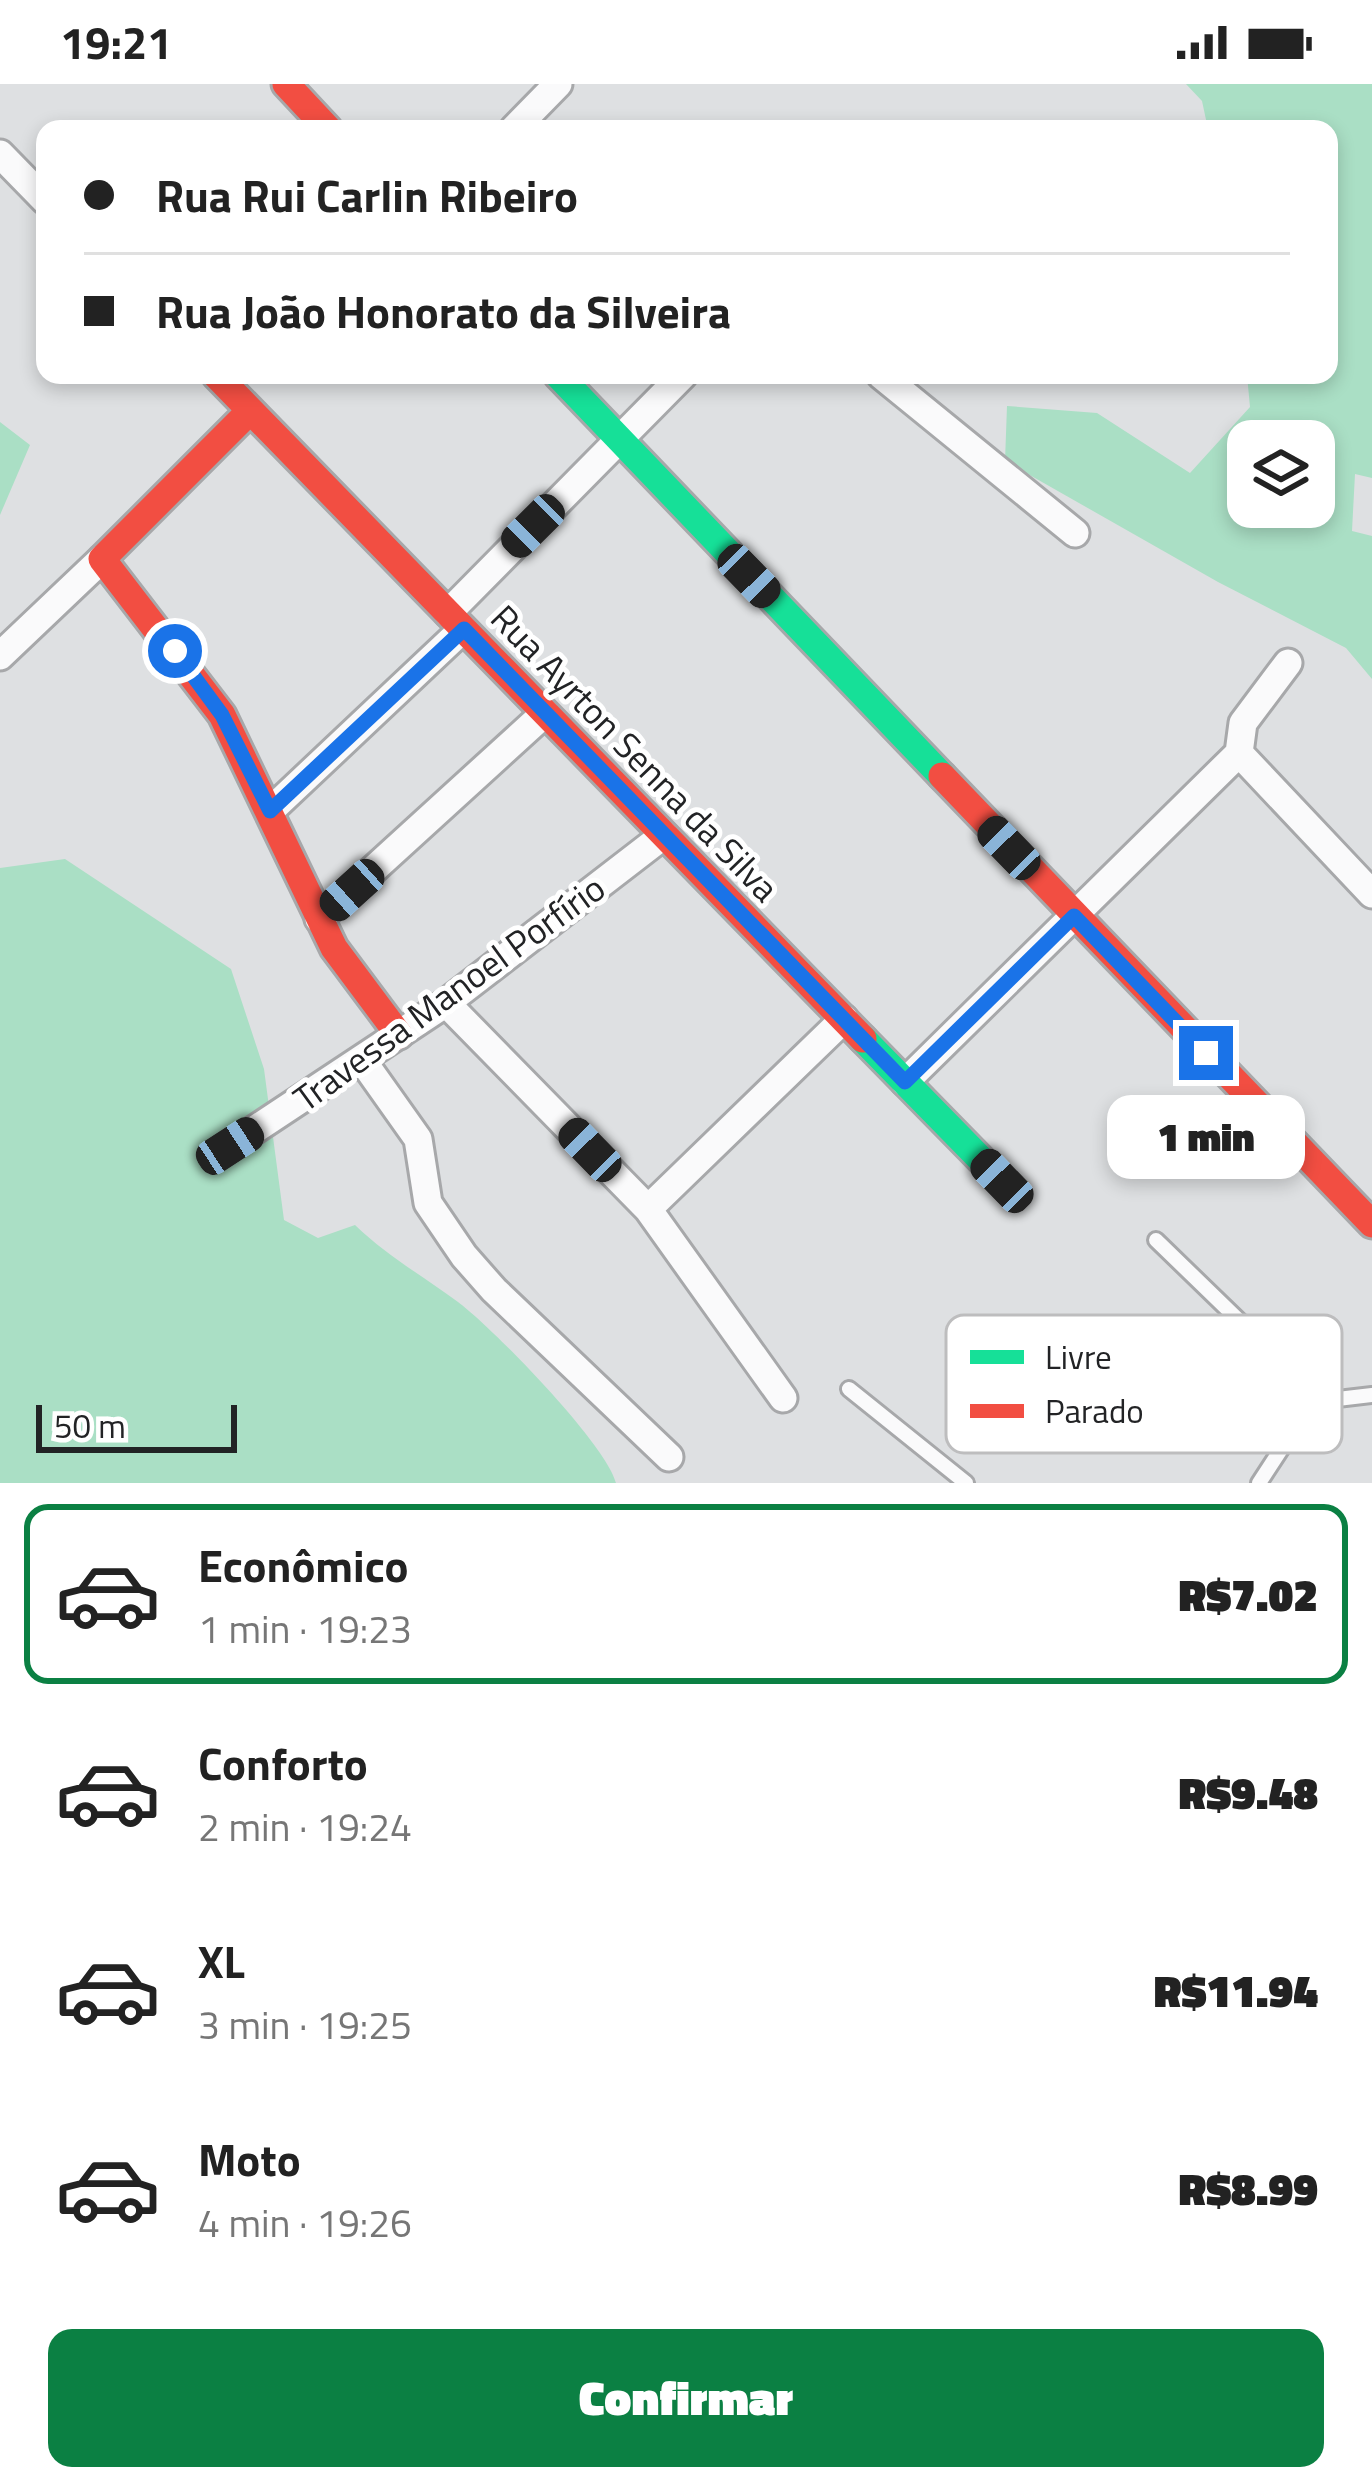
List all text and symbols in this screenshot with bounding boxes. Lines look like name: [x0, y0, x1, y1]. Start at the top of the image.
text: 19:21: [60, 8, 172, 76]
text: Rua Rui Carlin Ribeiro: [156, 161, 578, 229]
text: Rua João Honorato da Silveira: [156, 277, 731, 345]
map controls: [1227, 420, 1335, 528]
button: layers: [1227, 420, 1335, 528]
car: [495, 488, 571, 564]
car: [711, 538, 787, 614]
street label: Rua Ayrton Senna da Silva: [478, 592, 792, 914]
route start: [148, 624, 202, 678]
car: [971, 810, 1047, 886]
car: [313, 853, 391, 927]
street label: Travessa Manoel Porfírio: [281, 861, 616, 1125]
route end: [1179, 1026, 1233, 1080]
callout: 1 min: [1107, 1095, 1305, 1179]
text: 1 min: [1158, 1107, 1254, 1166]
car: [190, 1111, 270, 1181]
car: [552, 1112, 628, 1188]
car: [964, 1143, 1040, 1219]
legend: [946, 1315, 1342, 1453]
text: Livre: [1045, 1332, 1112, 1382]
text: Parado: [1045, 1386, 1144, 1436]
scale bar: [36, 1399, 237, 1452]
text: 50 m: [54, 1401, 126, 1451]
text: Econômico: [198, 1531, 409, 1599]
icon: car: [54, 1540, 162, 1648]
text: R$7.02: [1179, 1560, 1318, 1628]
text: 1 min · 19:23: [198, 1599, 412, 1658]
text: Conforto: [198, 1729, 368, 1797]
icon: car: [54, 1738, 162, 1846]
text: R$9.48: [1179, 1758, 1318, 1826]
text: 2 min · 19:24: [198, 1797, 412, 1856]
text: XL: [198, 1927, 245, 1995]
icon: car: [54, 1936, 162, 2044]
text: R$11.94: [1154, 1956, 1318, 2024]
text: 3 min · 19:25: [198, 1995, 412, 2054]
text: Moto: [198, 2125, 301, 2193]
icon: car: [54, 2134, 162, 2242]
text: R$8.99: [1179, 2154, 1318, 2222]
text: 4 min · 19:26: [198, 2193, 412, 2252]
button: Confirmar: [48, 2329, 1324, 2467]

